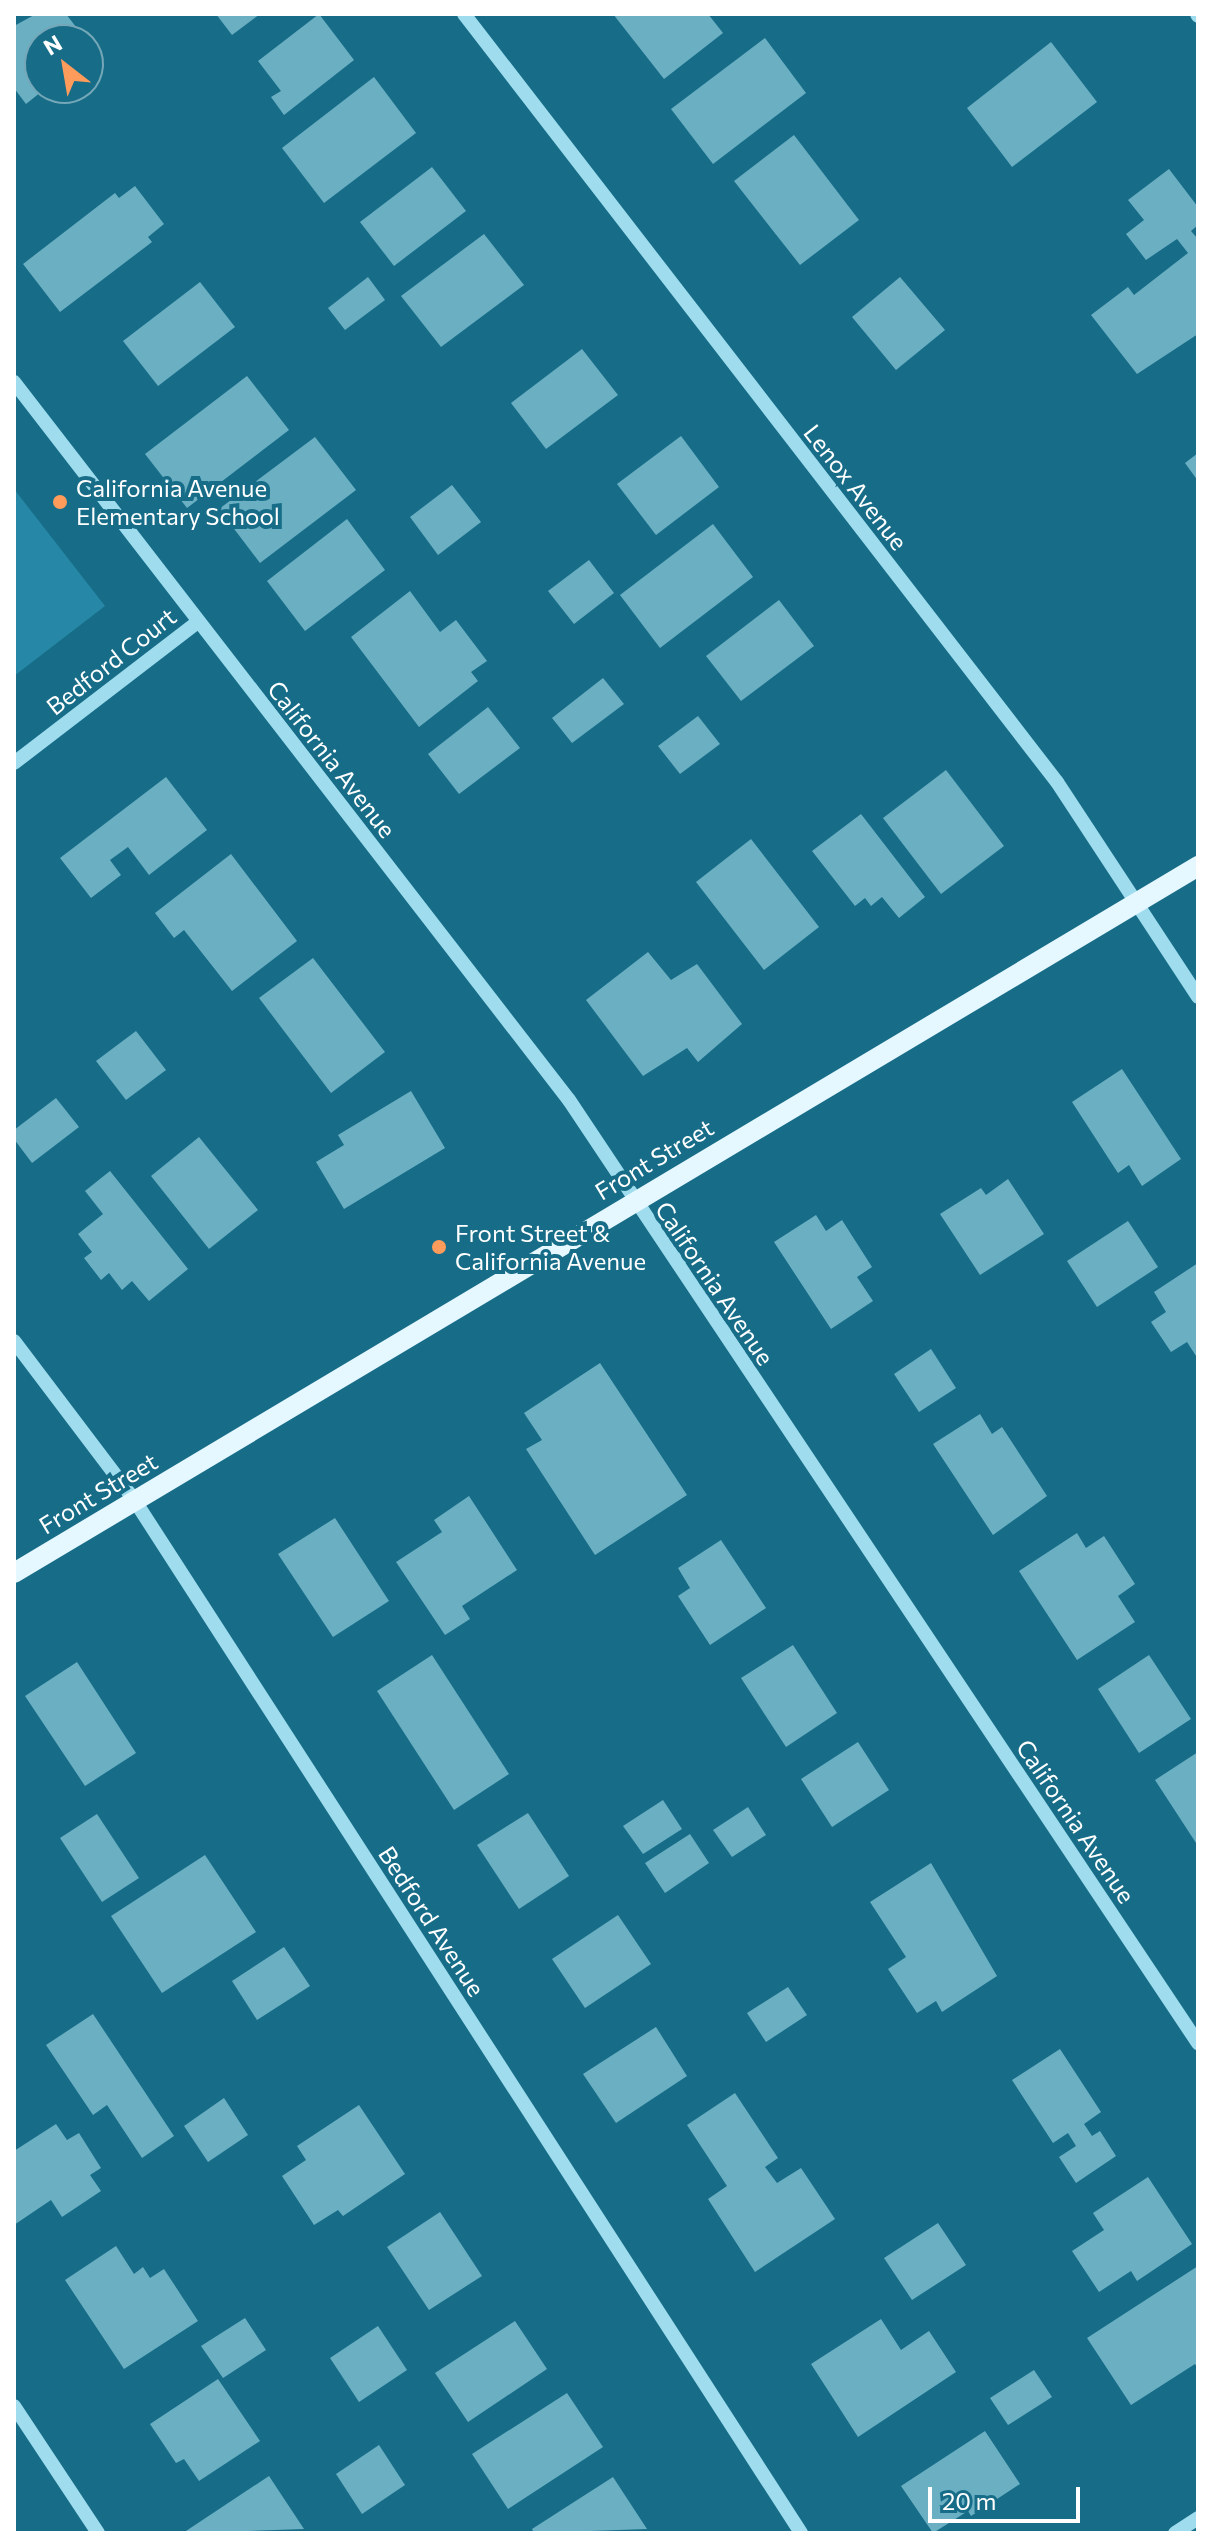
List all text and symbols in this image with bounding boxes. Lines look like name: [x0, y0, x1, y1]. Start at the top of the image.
north arrow: [24, 24, 104, 104]
text: N: [38, 29, 66, 61]
street label: Lenox Avenue: [798, 419, 914, 555]
place label: California Avenue Elementary School: [76, 474, 280, 530]
marker: California Avenue Elementary School: [51, 493, 69, 511]
street label: Bedford Court: [40, 601, 182, 721]
street label: California Avenue: [262, 675, 402, 843]
street label: Front Street: [590, 1112, 718, 1206]
street label: California Avenue: [650, 1196, 780, 1370]
place label: Front Street & California Avenue: [455, 1219, 646, 1275]
marker: Front Street & California Avenue: [430, 1238, 448, 1256]
street label: Front Street: [34, 1446, 162, 1540]
street label: California Avenue: [1011, 1734, 1141, 1908]
street label: Bedford Avenue: [373, 1841, 491, 2001]
scale bar: [932, 2471, 1084, 2521]
text: 20 m: [942, 2486, 996, 2515]

